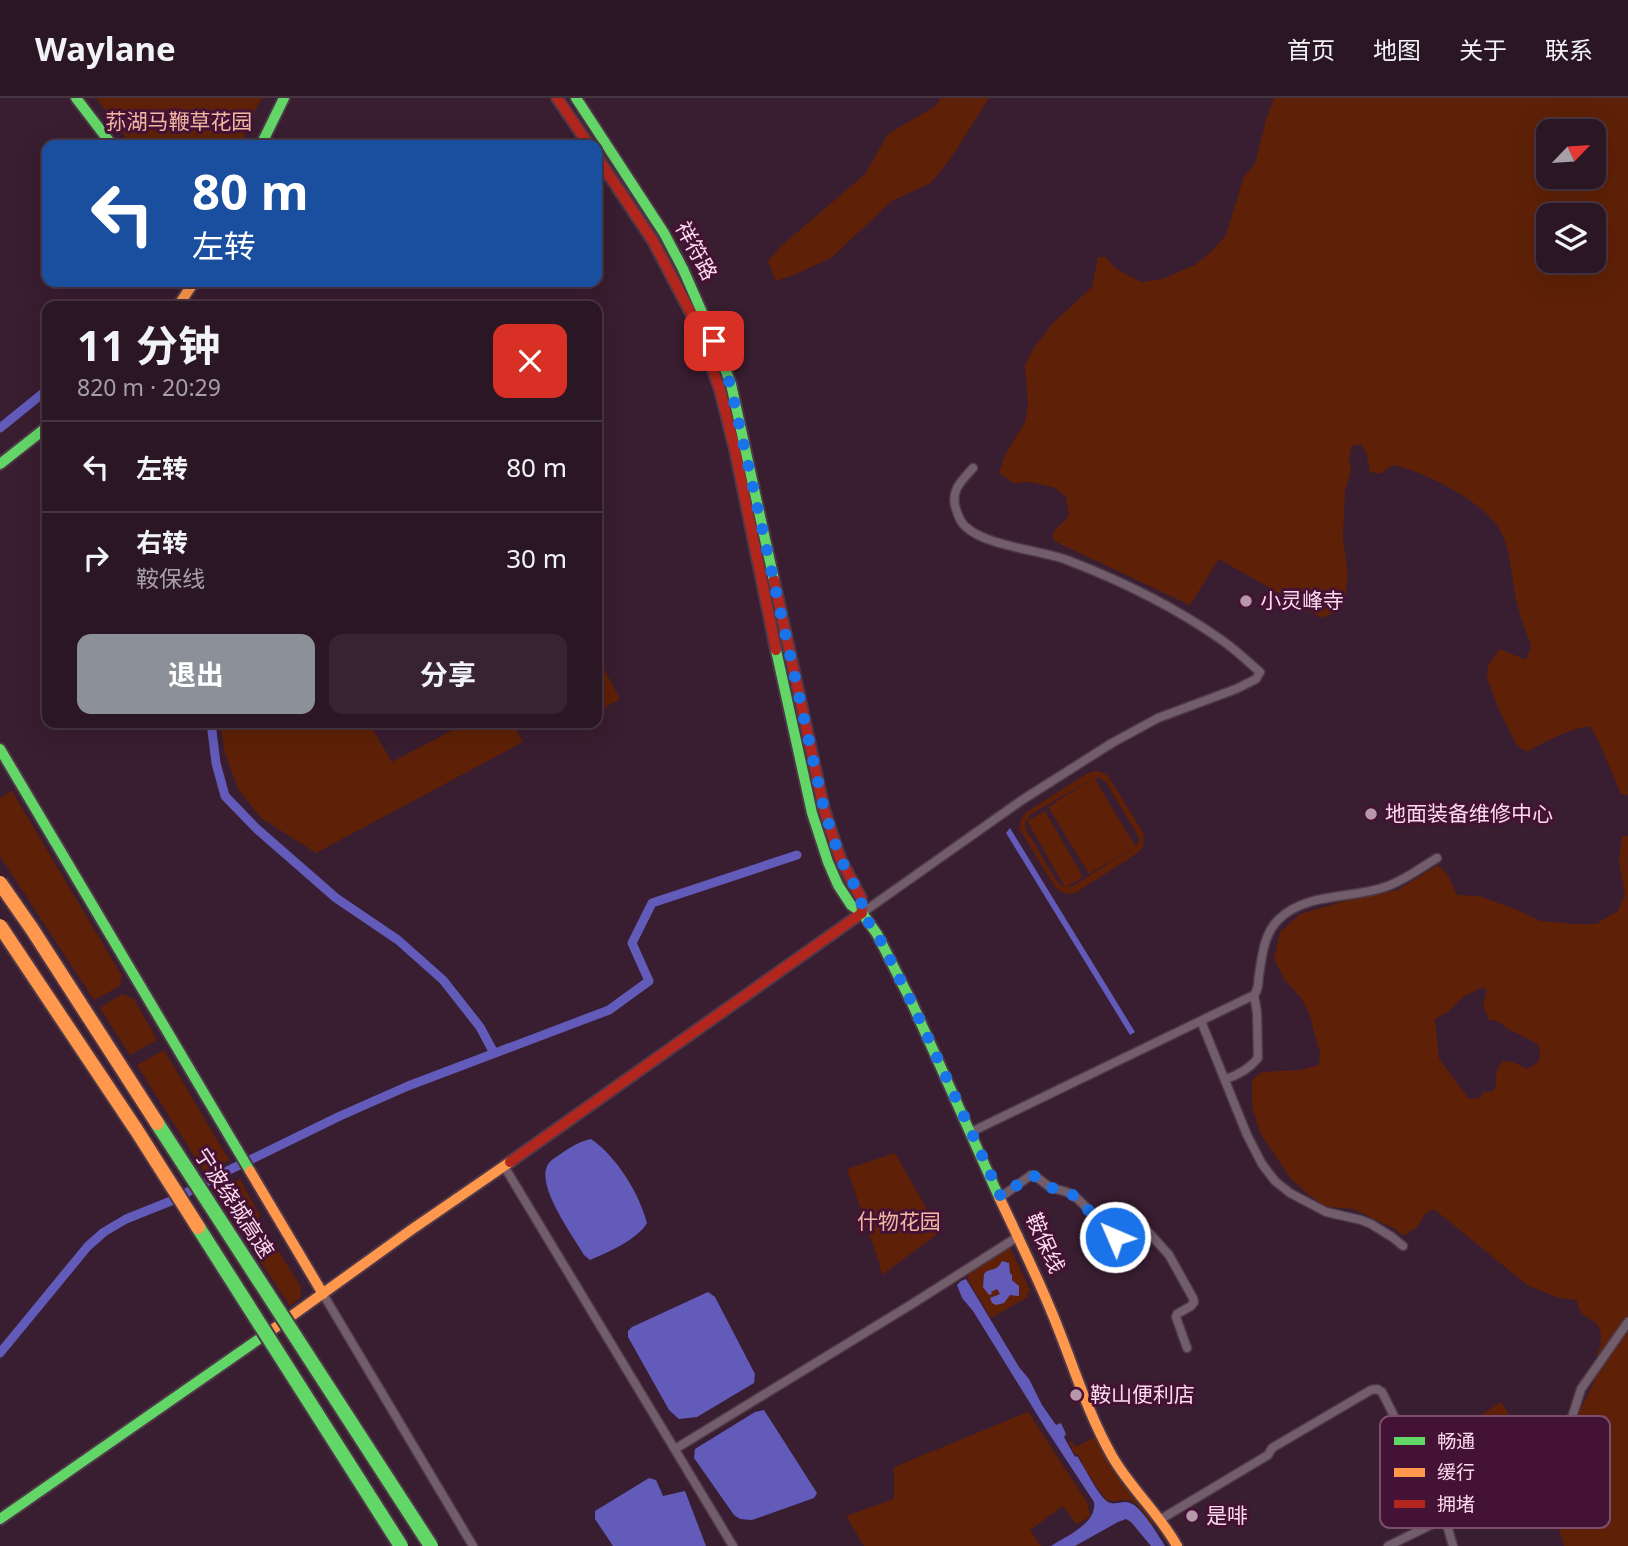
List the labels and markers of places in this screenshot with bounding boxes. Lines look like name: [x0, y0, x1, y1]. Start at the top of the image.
pin: [684, 311, 744, 371]
place label: 小灵峰寺: [1260, 586, 1344, 614]
marker: 小灵峰寺: [1238, 593, 1254, 609]
place label: 地面装备维修中心: [1385, 799, 1553, 827]
marker: 地面装备维修中心: [1363, 806, 1379, 822]
place label: 鞍山便利店: [1090, 1380, 1195, 1408]
marker: 鞍山便利店: [1068, 1387, 1084, 1403]
place label: 是啡: [1206, 1501, 1248, 1529]
marker: 是啡: [1184, 1508, 1200, 1524]

